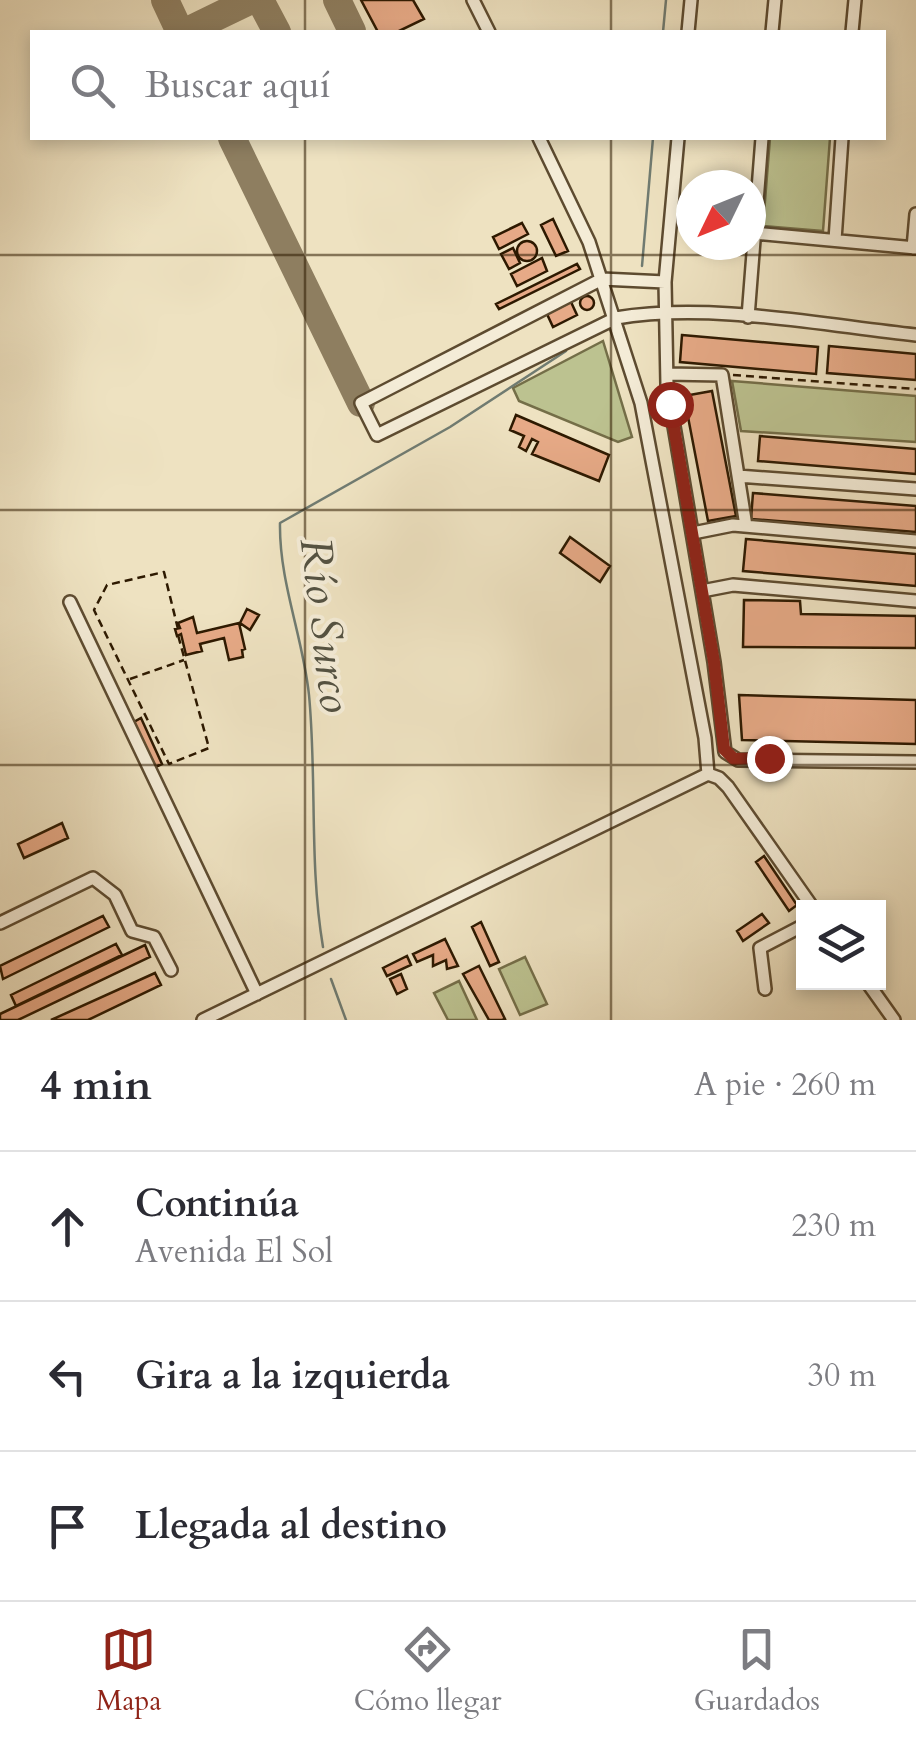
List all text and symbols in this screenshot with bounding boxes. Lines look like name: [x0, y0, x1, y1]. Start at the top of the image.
search box: [30, 30, 886, 140]
icon: search: [65, 58, 120, 113]
text: Buscar aquí: [145, 59, 331, 111]
north arrow: [676, 170, 766, 260]
route start: [648, 382, 694, 428]
water label: Río Surco: [285, 534, 367, 716]
route end: [747, 736, 793, 782]
map controls: [796, 900, 886, 990]
button: layers: [796, 900, 886, 990]
text: 4 min: [40, 1057, 152, 1114]
text: A pie · 260 m: [694, 1063, 876, 1107]
text: Continúa: [135, 1178, 299, 1230]
icon: ahead: [40, 1199, 95, 1254]
text: 230 m: [791, 1204, 876, 1248]
text: Avenida El Sol: [135, 1230, 333, 1274]
icon: left: [40, 1349, 95, 1404]
text: Gira a la izquierda: [135, 1350, 450, 1402]
text: 30 m: [808, 1354, 876, 1398]
icon: arrive: [40, 1499, 95, 1554]
text: Llegada al destino: [135, 1500, 447, 1552]
tab: Mapa: [96, 1622, 162, 1720]
tab: Cómo llegar: [354, 1622, 502, 1720]
tab: Guardados: [694, 1622, 820, 1720]

